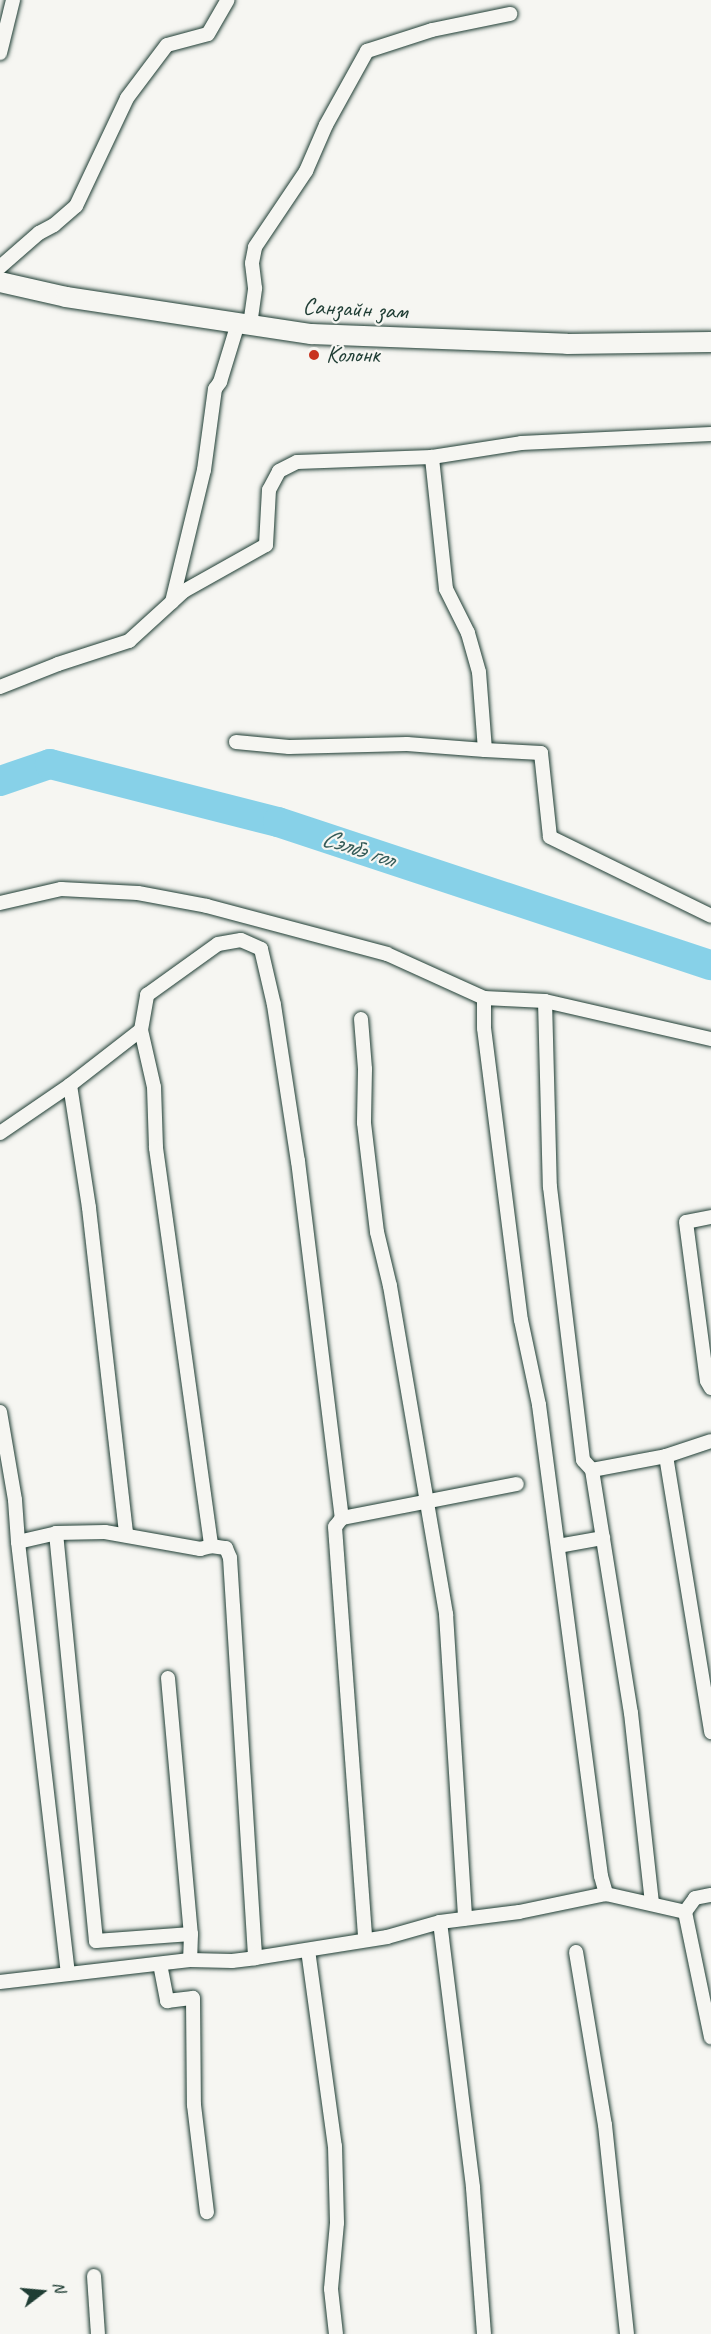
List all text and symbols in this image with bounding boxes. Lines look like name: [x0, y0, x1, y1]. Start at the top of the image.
street label: Санзайн зам: [301, 292, 409, 326]
place label: Колонк: [326, 341, 380, 369]
marker: Колонк: [307, 348, 321, 362]
water label: Сэлбэ гол: [318, 822, 398, 874]
north arrow: [12, 2262, 72, 2322]
text: N: [48, 2280, 70, 2295]

